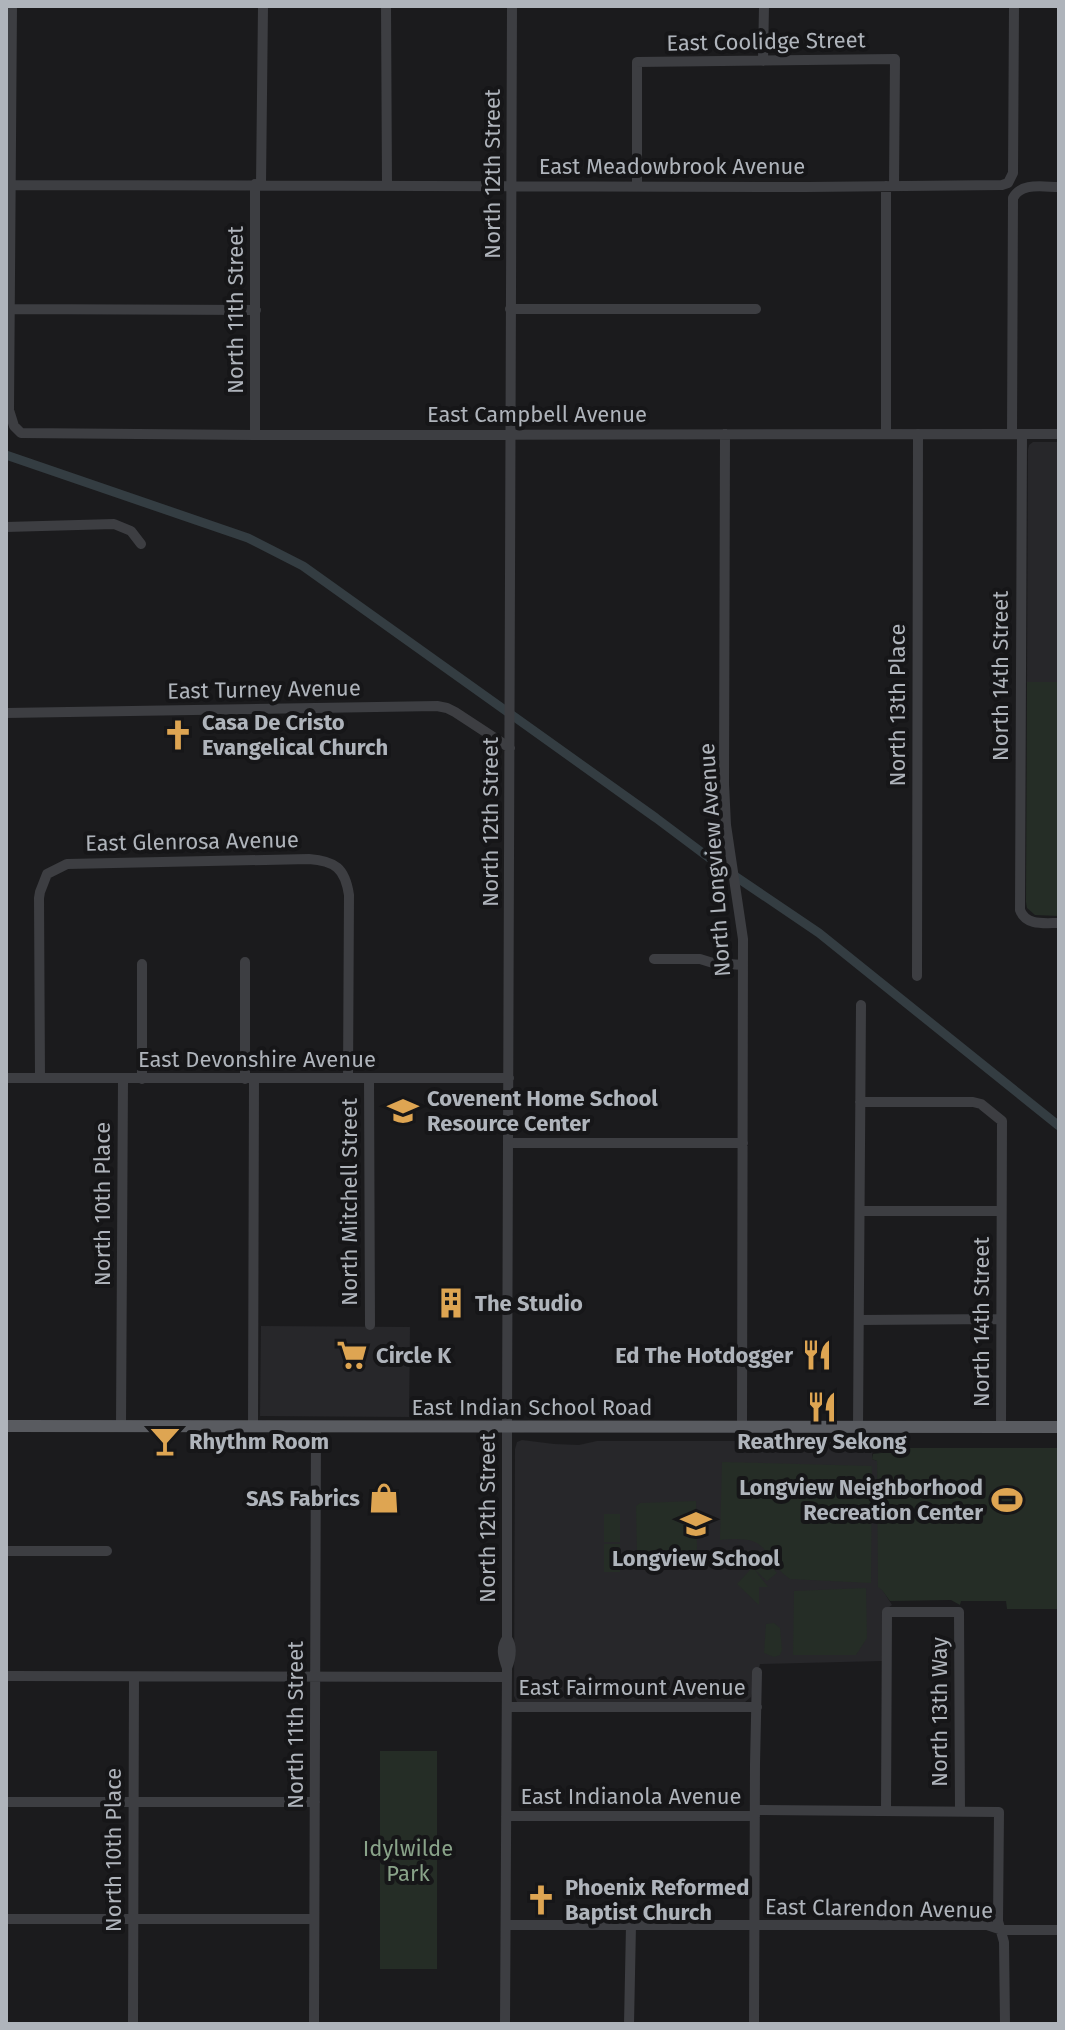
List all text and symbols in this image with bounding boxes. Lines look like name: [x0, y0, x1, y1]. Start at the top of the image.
street label: East Coolidge Street: [666, 26, 866, 57]
street label: North 12th Street: [479, 89, 506, 259]
street label: East Meadowbrook Avenue: [539, 153, 805, 180]
street label: North 11th Street: [222, 226, 249, 394]
street label: East Campbell Avenue: [427, 401, 647, 428]
street label: North 14th Street: [987, 591, 1014, 761]
street label: North 13th Place: [884, 623, 911, 787]
street label: East Turney Avenue: [167, 674, 361, 705]
place label: Casa De Cristo Evangelical Church: [202, 709, 388, 761]
church icon: Casa De Cristo Evangelical Church: [161, 718, 195, 752]
street label: North 12th Street: [477, 737, 504, 907]
street label: North Longview Avenue: [693, 742, 736, 978]
street label: East Glenrosa Avenue: [85, 826, 299, 857]
street label: East Devonshire Avenue: [138, 1046, 376, 1073]
place label: Covenent Home School Resource Center: [427, 1085, 658, 1137]
school or university icon: Covenent Home School Resource Center: [386, 1094, 420, 1128]
street label: North Mitchell Street: [336, 1098, 363, 1306]
street label: North 10th Place: [89, 1122, 116, 1286]
street label: North 14th Street: [968, 1237, 995, 1407]
building icon: The Studio: [434, 1286, 468, 1320]
place label: The Studio: [475, 1290, 583, 1317]
supermarket icon: Circle K: [335, 1338, 369, 1372]
restaurant icon: Ed The Hotdogger: [800, 1338, 834, 1372]
place label: Circle K: [376, 1342, 452, 1369]
place label: Ed The Hotdogger: [615, 1342, 793, 1369]
restaurant icon: Reathrey Sekong: [805, 1390, 839, 1424]
street label: East Indian School Road: [412, 1394, 652, 1421]
bar icon: Rhythm Room: [148, 1424, 182, 1458]
place label: Rhythm Room: [189, 1428, 329, 1455]
place label: Reathrey Sekong: [737, 1428, 908, 1455]
street label: North 12th Street: [474, 1433, 501, 1603]
place label: Longview Neighborhood Recreation Center: [739, 1474, 983, 1526]
shop icon: SAS Fabrics: [367, 1481, 401, 1515]
sports icon: Longview Neighborhood Recreation Center: [990, 1483, 1024, 1517]
place label: SAS Fabrics: [246, 1485, 360, 1512]
school or university icon: Longview School: [679, 1507, 713, 1541]
place label: Longview School: [612, 1545, 780, 1572]
street label: North 13th Way: [926, 1637, 953, 1787]
street label: North 11th Street: [282, 1641, 309, 1809]
street label: East Fairmount Avenue: [518, 1674, 746, 1701]
street label: North 10th Place: [100, 1768, 127, 1932]
street label: East Indianola Avenue: [521, 1783, 741, 1810]
park label: Idylwilde Park: [363, 1835, 453, 1887]
place label: Phoenix Reformed Baptist Church: [565, 1874, 749, 1926]
church icon: Phoenix Reformed Baptist Church: [524, 1883, 558, 1917]
street label: East Clarendon Avenue: [765, 1893, 993, 1924]

